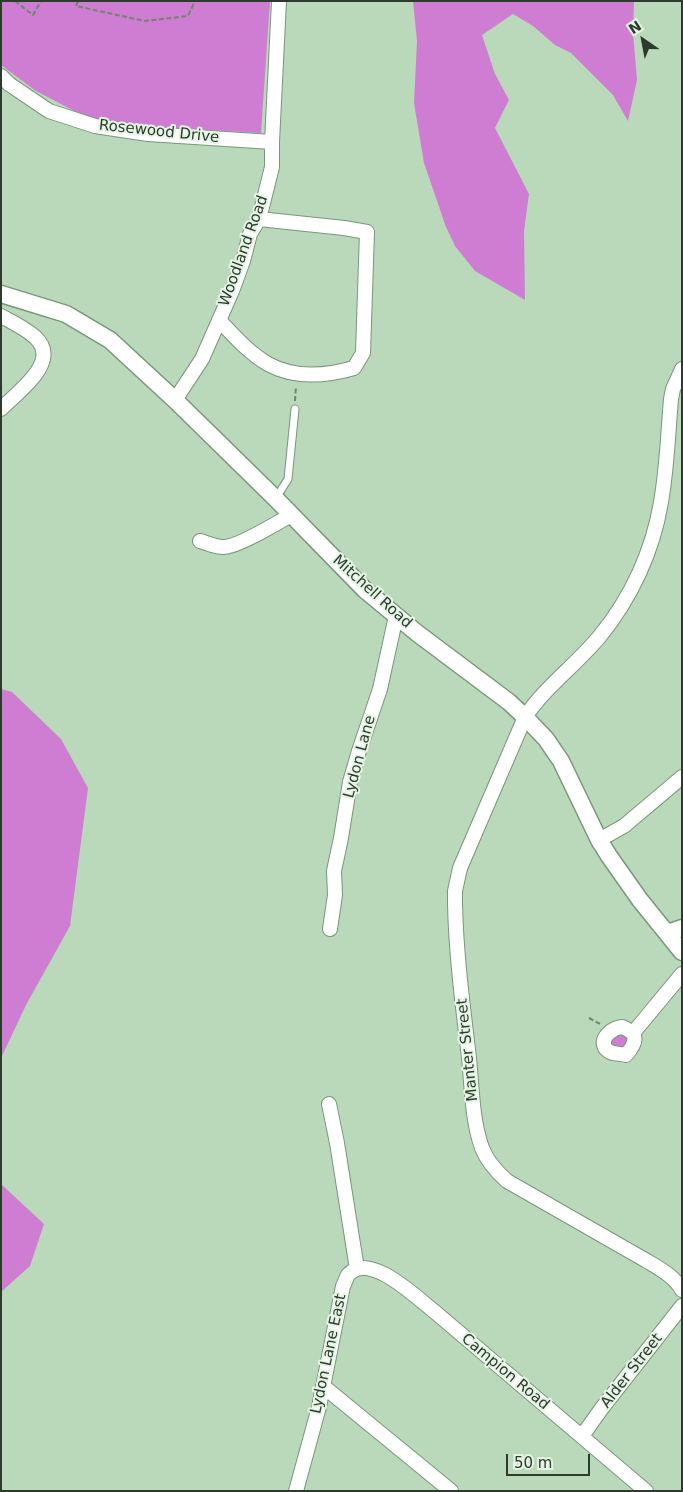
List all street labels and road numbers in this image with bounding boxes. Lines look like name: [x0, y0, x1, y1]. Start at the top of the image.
street label: Rosewood Drive: [98, 117, 220, 147]
street label: Woodland Road: [216, 193, 272, 309]
street label: Mitchell Road: [329, 552, 415, 632]
street label: Lydon Lane: [340, 714, 380, 800]
street label: Manter Street: [454, 998, 482, 1102]
street label: Lydon Lane East: [307, 1292, 351, 1416]
street label: Campion Road: [457, 1330, 553, 1414]
street label: Alder Street: [597, 1330, 667, 1412]

